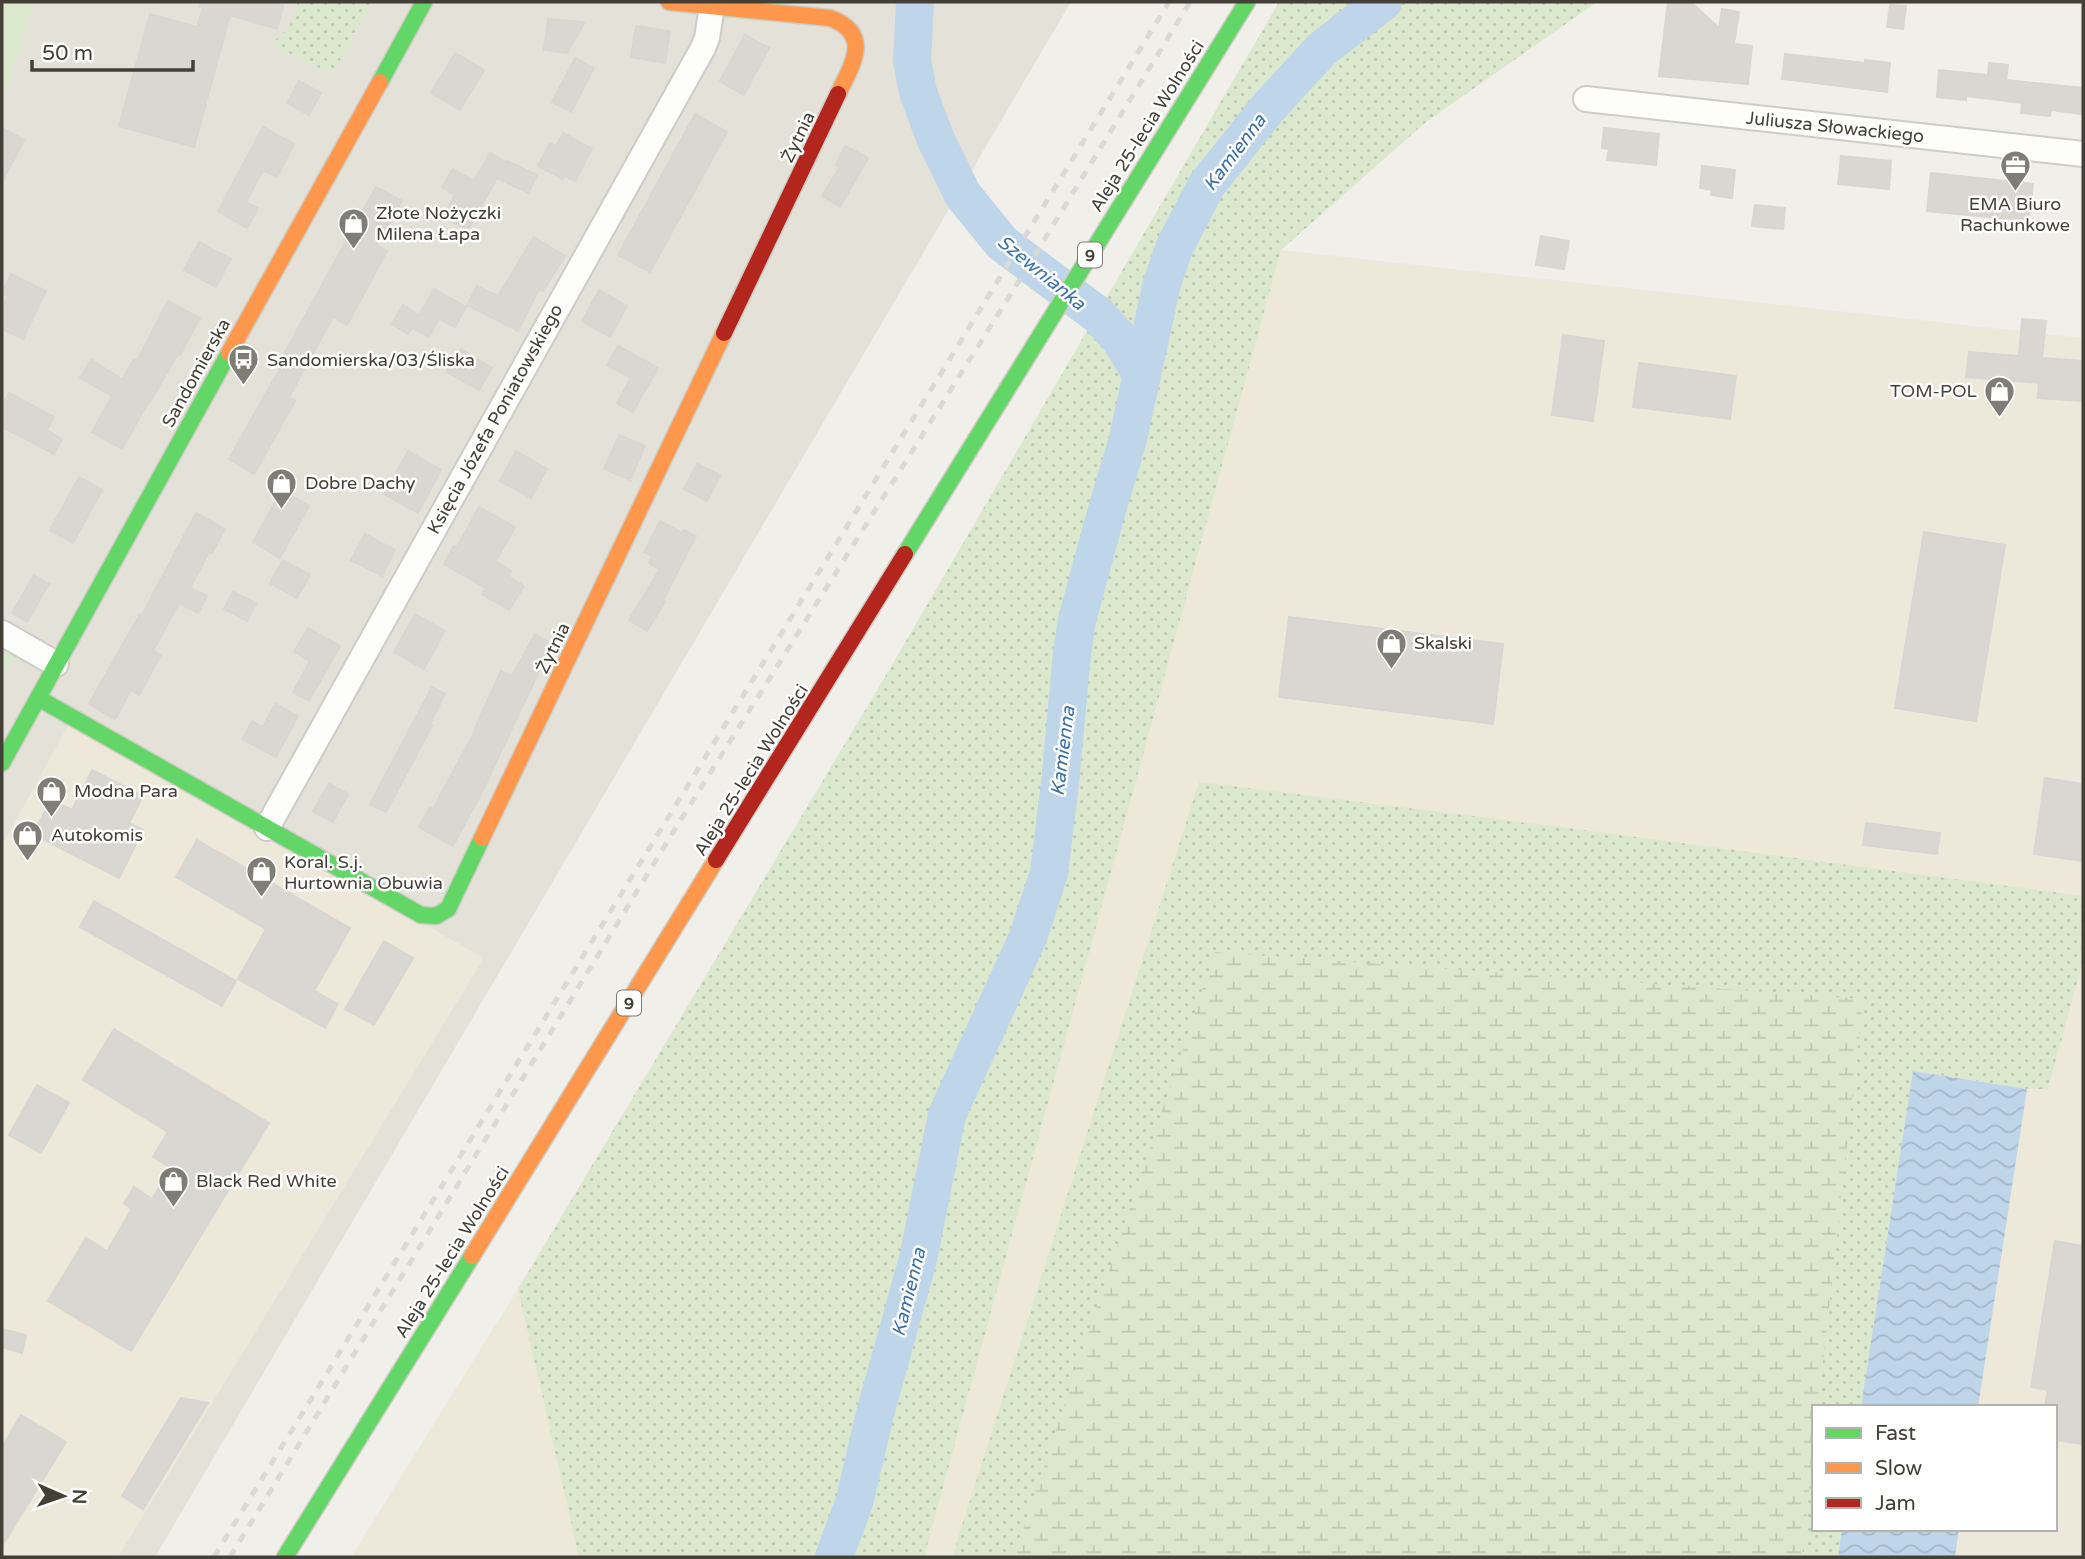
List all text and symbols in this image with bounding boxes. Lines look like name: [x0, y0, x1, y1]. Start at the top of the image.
scale bar: [32, 28, 192, 72]
street label: Aleja 25-lecia Wolności: [1085, 36, 1209, 216]
text: 50 m: [42, 41, 93, 66]
street label: Juliusza Słowackiego: [1745, 107, 1925, 147]
street label: Żytnia: [776, 108, 820, 166]
water label: Kamienna: [1199, 109, 1272, 195]
office icon: EMA Biuro Rachunkowe: [1998, 149, 2032, 193]
place label: EMA Biuro Rachunkowe: [1960, 193, 2070, 236]
place label: Złote Nożyczki Milena Łapa: [376, 202, 501, 245]
shop icon: Złote Nożyczki Milena Łapa: [336, 206, 370, 250]
water label: Szewnianka: [993, 231, 1091, 316]
road number: 9: [1078, 243, 1102, 268]
street label: Księcia Józefa Poniatowskiego: [422, 300, 568, 538]
street label: Sandomierska: [157, 315, 235, 431]
bus stop icon: Sandomierska/03/Śliska: [227, 343, 261, 387]
place label: Sandomierska/03/Śliska: [267, 349, 475, 371]
shop icon: TOM-POL: [1983, 374, 2017, 418]
place label: TOM-POL: [1890, 380, 1978, 402]
shop icon: Dobre Dachy: [265, 466, 299, 510]
place label: Dobre Dachy: [305, 472, 416, 494]
street label: Żytnia: [531, 619, 575, 677]
shop icon: Skalski: [1374, 626, 1408, 670]
place label: Skalski: [1414, 632, 1472, 654]
street label: Aleja 25-lecia Wolności: [689, 680, 813, 860]
water label: Kamienna: [1047, 704, 1080, 797]
shop icon: Modna Para: [34, 774, 68, 818]
place label: Modna Para: [74, 780, 178, 802]
shop icon: Autokomis: [11, 818, 45, 862]
place label: Autokomis: [51, 824, 143, 846]
place label: Koral. S.j. Hurtownia Obuwia: [284, 851, 443, 894]
shop icon: Koral. S.j. Hurtownia Obuwia: [244, 855, 278, 899]
road number: 9: [617, 990, 641, 1015]
street label: Aleja 25-lecia Wolności: [390, 1162, 514, 1342]
shop icon: Black Red White: [156, 1164, 190, 1208]
place label: Black Red White: [196, 1170, 337, 1192]
water label: Kamienna: [887, 1245, 931, 1339]
legend: [1812, 1405, 2057, 1531]
text: Fast: [1875, 1421, 1916, 1446]
text: Slow: [1875, 1456, 1923, 1481]
north arrow: [28, 1461, 98, 1531]
text: N: [68, 1489, 90, 1505]
text: Jam: [1875, 1491, 1916, 1516]

